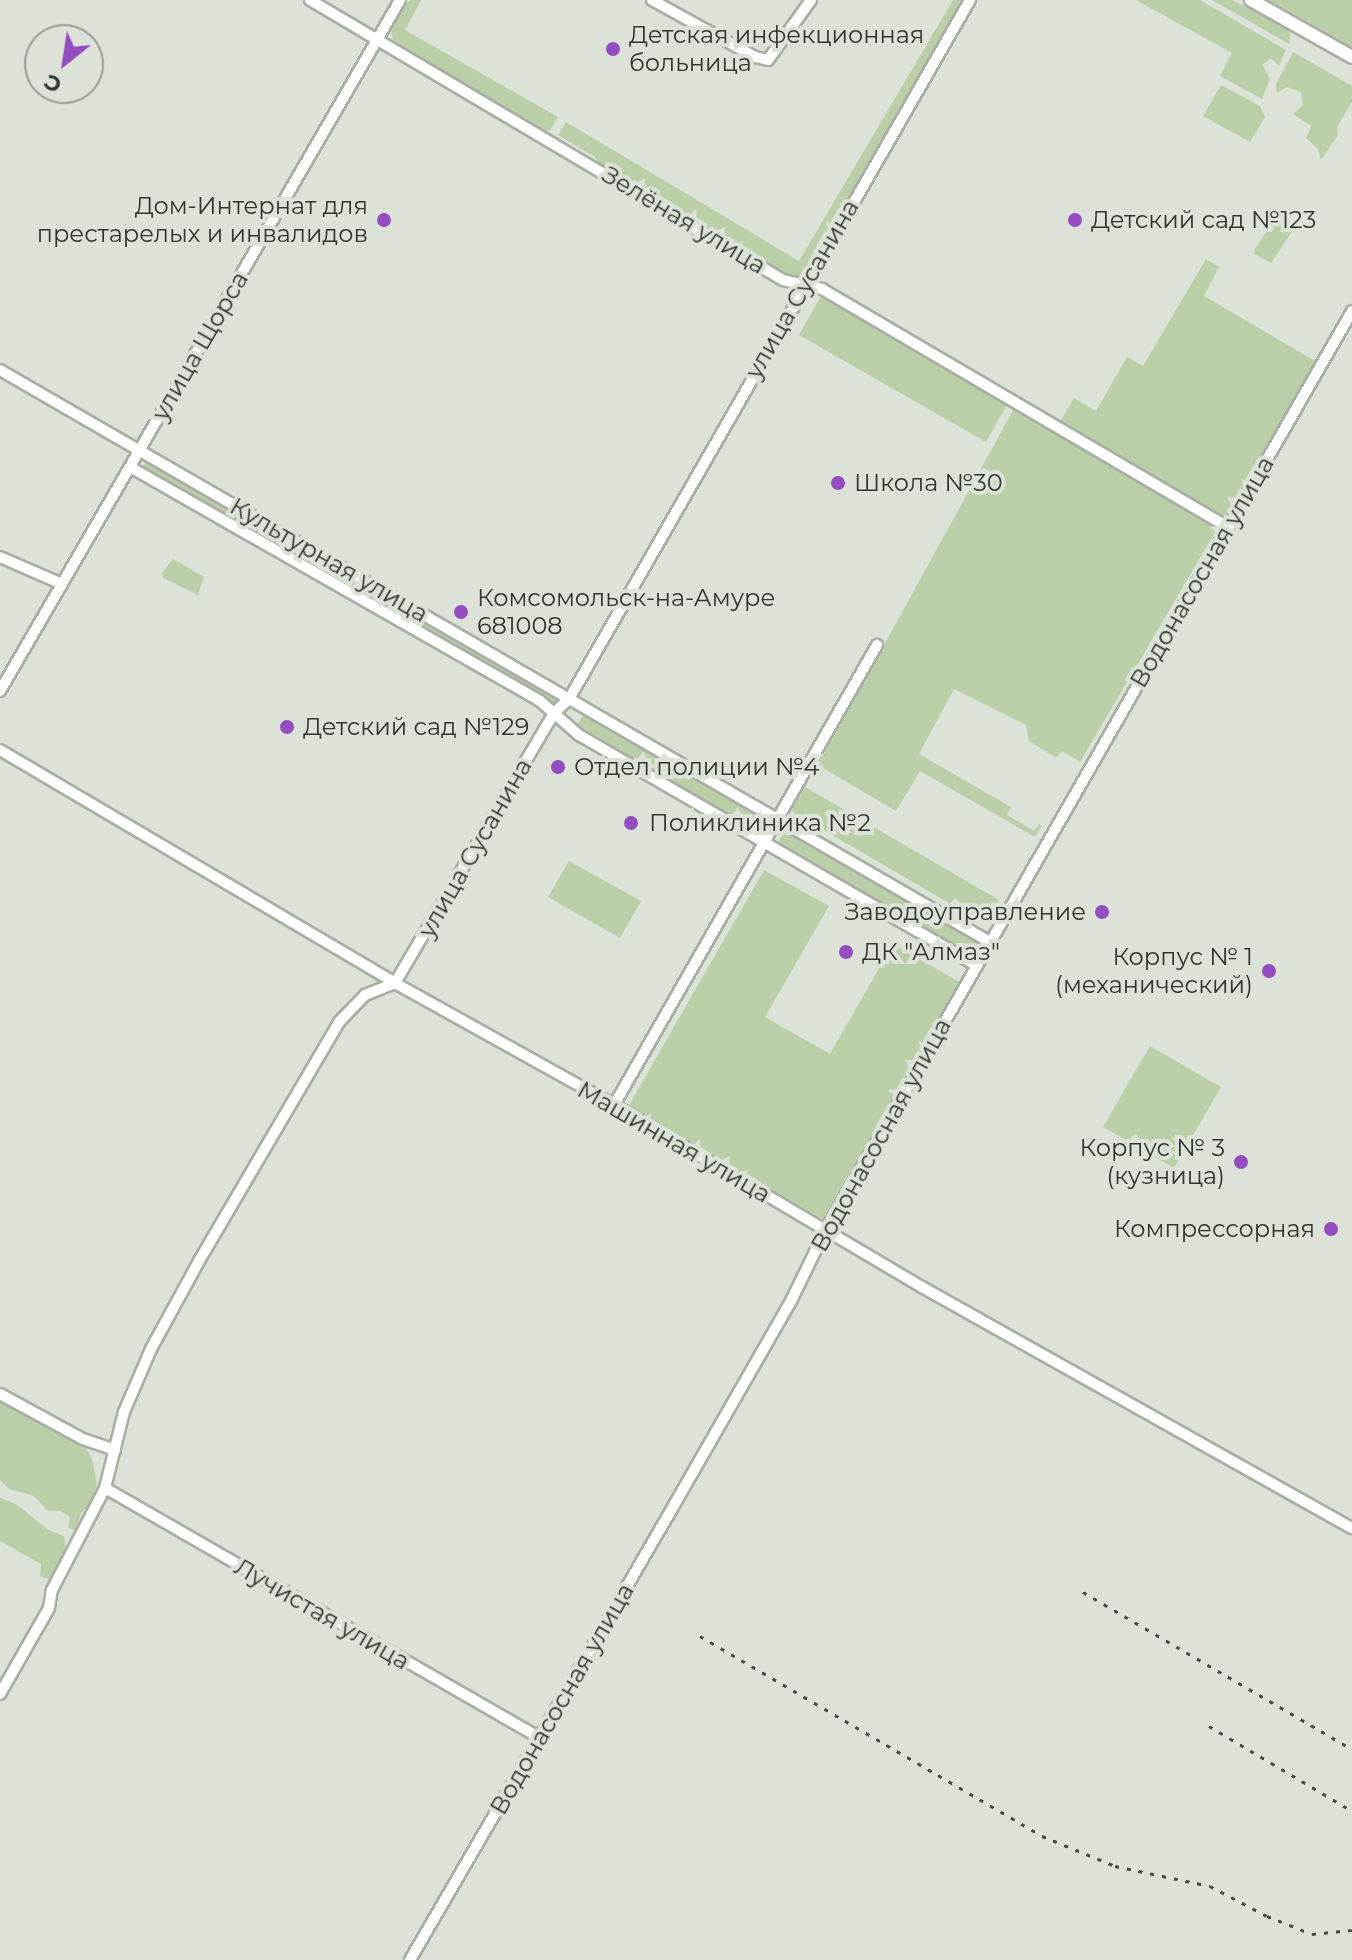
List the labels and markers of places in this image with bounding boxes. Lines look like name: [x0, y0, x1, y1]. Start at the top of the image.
place label: Детская инфекционная больница: [629, 21, 924, 77]
marker: Детская инфекционная больница: [604, 40, 622, 58]
place label: Дом-Интернат для престарелых и инвалидов: [37, 192, 368, 248]
place label: Детский сад №123: [1091, 206, 1316, 234]
marker: Дом-Интернат для престарелых и инвалидов: [375, 211, 393, 229]
marker: Детский сад №123: [1066, 211, 1084, 229]
place label: Школа №30: [854, 469, 1003, 497]
marker: Школа №30: [829, 474, 847, 492]
place label: Комсомольск-на-Амуре 681008: [477, 584, 775, 640]
marker: Комсомольск-на-Амуре 681008: [452, 603, 470, 621]
place label: Детский сад №129: [303, 713, 529, 741]
marker: Детский сад №129: [278, 718, 296, 736]
place label: Отдел полиции №4: [574, 753, 819, 781]
marker: Отдел полиции №4: [549, 758, 567, 776]
place label: Поликлиника №2: [649, 809, 871, 837]
marker: Поликлиника №2: [620, 812, 642, 834]
place label: Заводоуправление: [845, 898, 1086, 926]
marker: Заводоуправление: [1093, 903, 1111, 921]
place label: ДК "Алмаз": [862, 938, 1000, 966]
marker: ДК "Алмаз": [837, 943, 855, 961]
place label: Корпус № 1 (механический): [1055, 943, 1253, 999]
marker: Корпус № 1 (механический): [1260, 962, 1278, 980]
place label: Корпус № 3 (кузница): [1080, 1134, 1225, 1190]
marker: Корпус № 3 (кузница): [1232, 1153, 1250, 1171]
place label: Компрессорная: [1114, 1215, 1315, 1243]
marker: Компрессорная: [1322, 1220, 1340, 1238]

